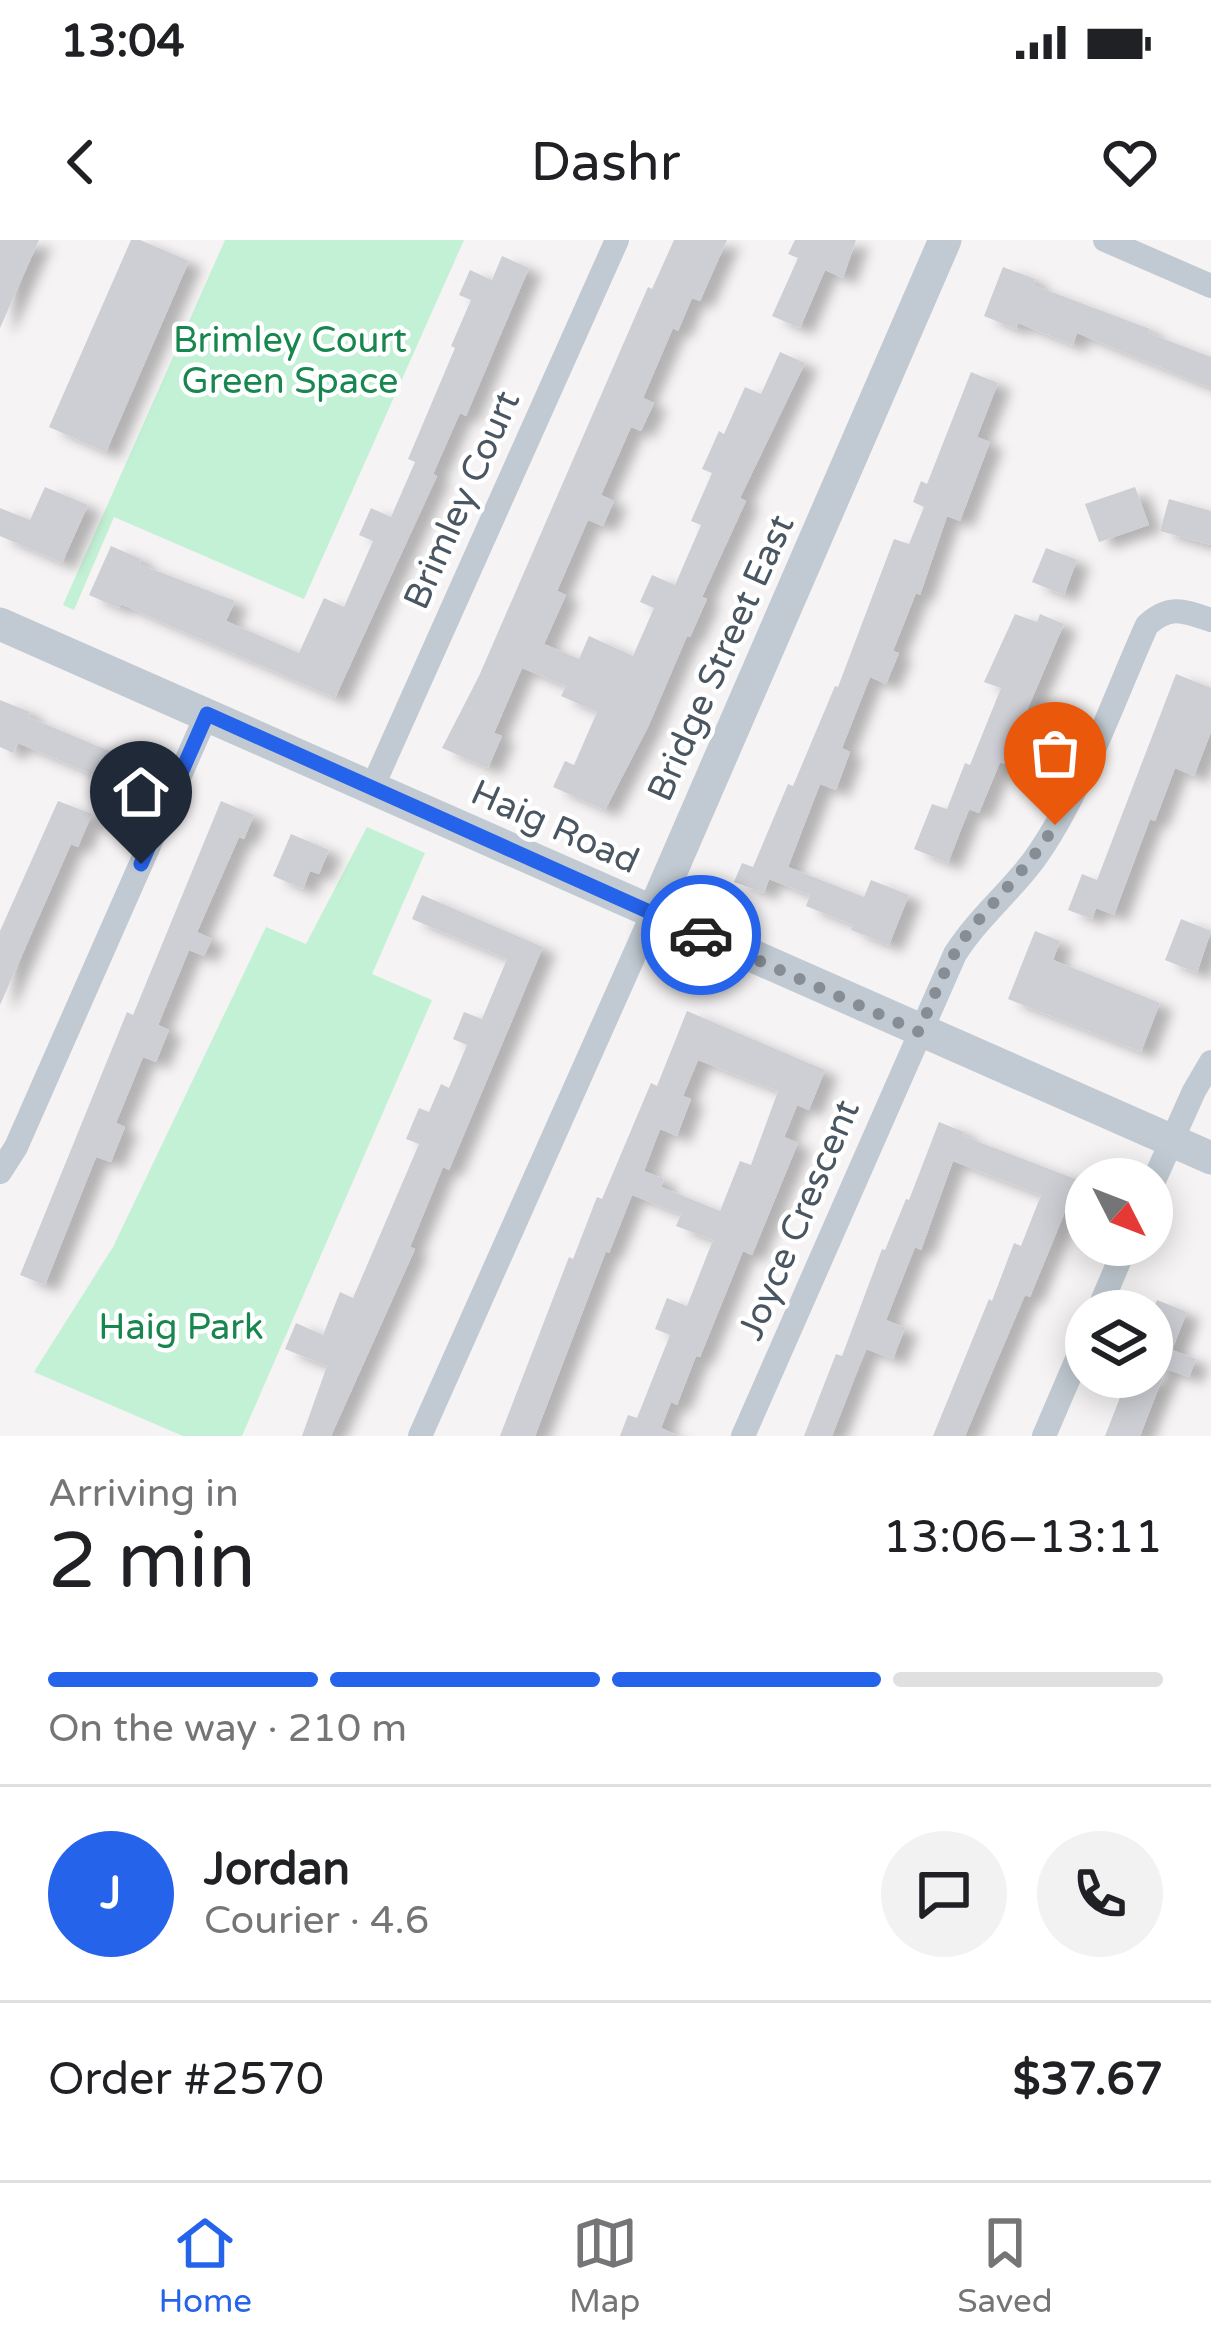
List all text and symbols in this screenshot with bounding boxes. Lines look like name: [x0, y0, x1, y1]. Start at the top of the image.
text: 13:04: [60, 15, 185, 69]
icon: back: [48, 129, 114, 195]
icon: heart: [1097, 129, 1163, 195]
text: Dashr: [531, 130, 680, 195]
park label: Brimley Court Green Space: [173, 319, 407, 403]
street label: Brimley Court: [395, 384, 529, 616]
street label: Bridge Street East: [639, 508, 803, 808]
pin: [1004, 702, 1106, 825]
icon: bag: [1022, 720, 1088, 786]
pin: [90, 741, 192, 864]
icon: home: [108, 759, 174, 825]
street label: Haig Road: [465, 771, 645, 883]
courier: [641, 875, 761, 995]
icon: car: [668, 902, 734, 968]
street label: Joyce Crescent: [729, 1093, 869, 1347]
north arrow: [1065, 1158, 1173, 1266]
map controls: [1065, 1158, 1173, 1398]
button: layers: [1065, 1290, 1173, 1398]
park label: Haig Park: [98, 1306, 264, 1349]
text: Arriving in: [48, 1470, 239, 1517]
text: 13:06–13:11: [883, 1511, 1163, 1565]
text: 2 min: [48, 1515, 256, 1609]
text: On the way · 210 m: [48, 1705, 407, 1752]
button: chat: [881, 1831, 1007, 1957]
button: phone: [1037, 1831, 1163, 1957]
text: Jordan: [204, 1843, 350, 1897]
text: J: [101, 1867, 121, 1921]
text: Courier · 4.6: [204, 1897, 429, 1944]
text: Order #2570: [48, 2053, 324, 2107]
text: $37.67: [1013, 2053, 1163, 2107]
tab: Home: [158, 2210, 252, 2321]
tab: Map: [569, 2210, 640, 2321]
tab: Saved: [957, 2210, 1053, 2321]

